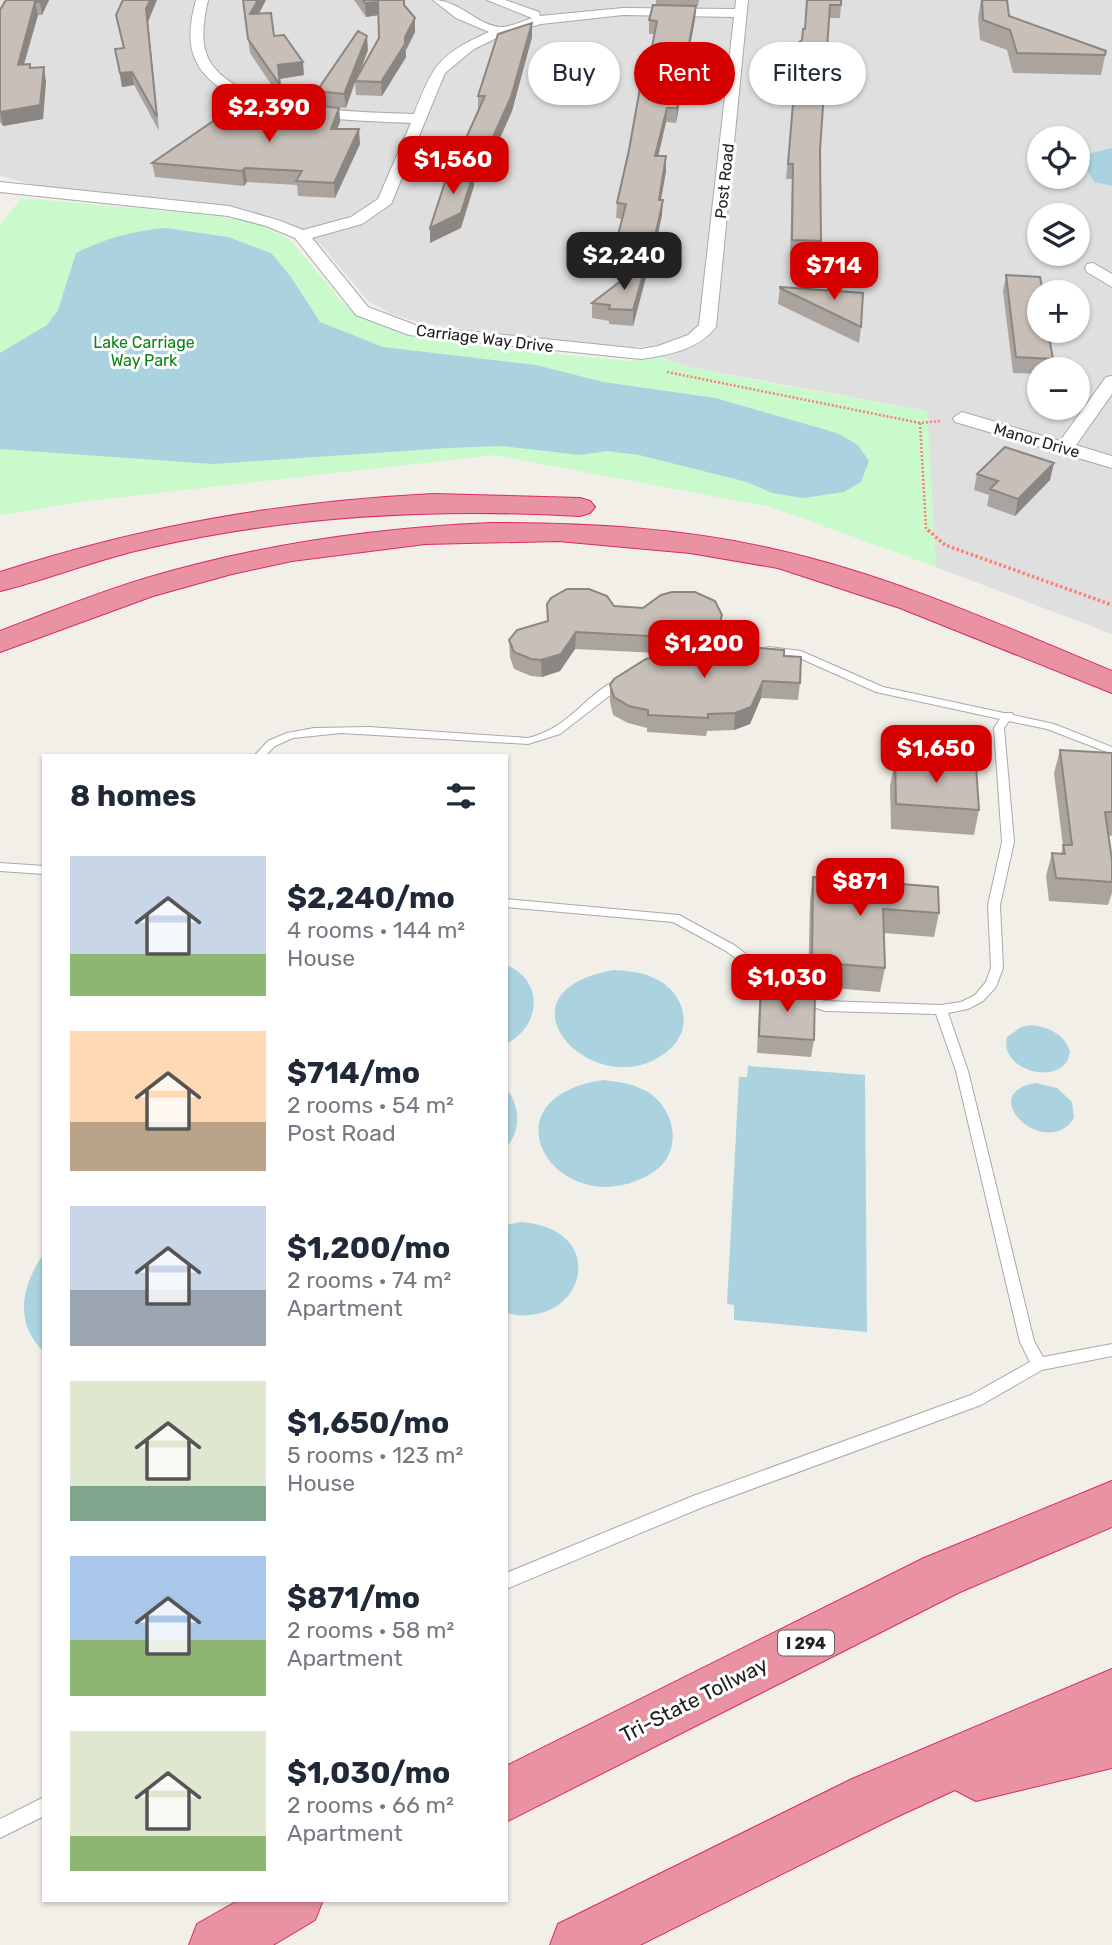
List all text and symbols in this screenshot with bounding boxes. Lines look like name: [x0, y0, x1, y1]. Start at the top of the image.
chip: Buy: [528, 42, 620, 105]
chip: Rent: [634, 42, 735, 105]
chip: Filters: [749, 42, 866, 105]
pin: $2,390: [212, 85, 326, 144]
text: $2,390: [228, 93, 310, 121]
map controls: [1027, 126, 1090, 420]
button: locate: [1027, 126, 1090, 189]
pin: $1,560: [396, 136, 510, 196]
street label: Post Road: [711, 142, 738, 220]
text: $1,560: [414, 145, 492, 173]
button: layers: [1027, 203, 1090, 266]
pin: $2,240: [567, 232, 681, 292]
text: $2,240: [583, 241, 665, 269]
pin: $714: [793, 243, 875, 302]
text: $714: [806, 251, 862, 279]
button: +: [1027, 280, 1090, 343]
street label: Carriage Way Drive: [415, 321, 555, 356]
park label: Lake Carriage Way Park: [93, 333, 195, 370]
button: −: [1027, 357, 1090, 420]
street label: Manor Drive: [992, 419, 1082, 462]
pin: $1,200: [647, 620, 761, 680]
text: $1,200: [664, 629, 744, 657]
pin: $1,650: [879, 726, 993, 785]
text: $1,650: [897, 734, 975, 762]
icon: filters: [442, 777, 480, 815]
text: 8 homes: [70, 778, 196, 814]
pin: $871: [819, 858, 901, 918]
text: $871: [832, 867, 888, 895]
text: $2,240/mo: [287, 880, 455, 916]
icon: home: [126, 884, 210, 968]
text: 4 rooms · 144 m²: [287, 916, 465, 944]
text: House: [287, 944, 355, 972]
pin: $1,030: [730, 954, 844, 1014]
text: $1,030: [747, 963, 827, 991]
text: $714/mo: [287, 1055, 420, 1091]
icon: home: [126, 1059, 210, 1143]
text: 2 rooms · 54 m²: [287, 1091, 454, 1119]
text: Post Road: [287, 1119, 396, 1147]
text: $1,200/mo: [287, 1230, 450, 1266]
icon: home: [126, 1234, 210, 1318]
text: 2 rooms · 74 m²: [287, 1266, 451, 1294]
text: Apartment: [287, 1294, 403, 1322]
text: $1,650/mo: [287, 1405, 449, 1441]
icon: home: [126, 1409, 210, 1493]
text: 5 rooms · 123 m²: [287, 1441, 463, 1469]
text: House: [287, 1469, 355, 1497]
text: $871/mo: [287, 1580, 420, 1616]
icon: home: [126, 1584, 210, 1668]
text: 2 rooms · 58 m²: [287, 1616, 454, 1644]
road number: I 294: [778, 1630, 834, 1656]
text: Apartment: [287, 1644, 403, 1672]
street label: Tri-State Tollway: [616, 1651, 772, 1748]
text: $1,030/mo: [287, 1755, 450, 1791]
icon: home: [126, 1759, 210, 1843]
text: 2 rooms · 66 m²: [287, 1791, 454, 1819]
text: Apartment: [287, 1819, 403, 1847]

